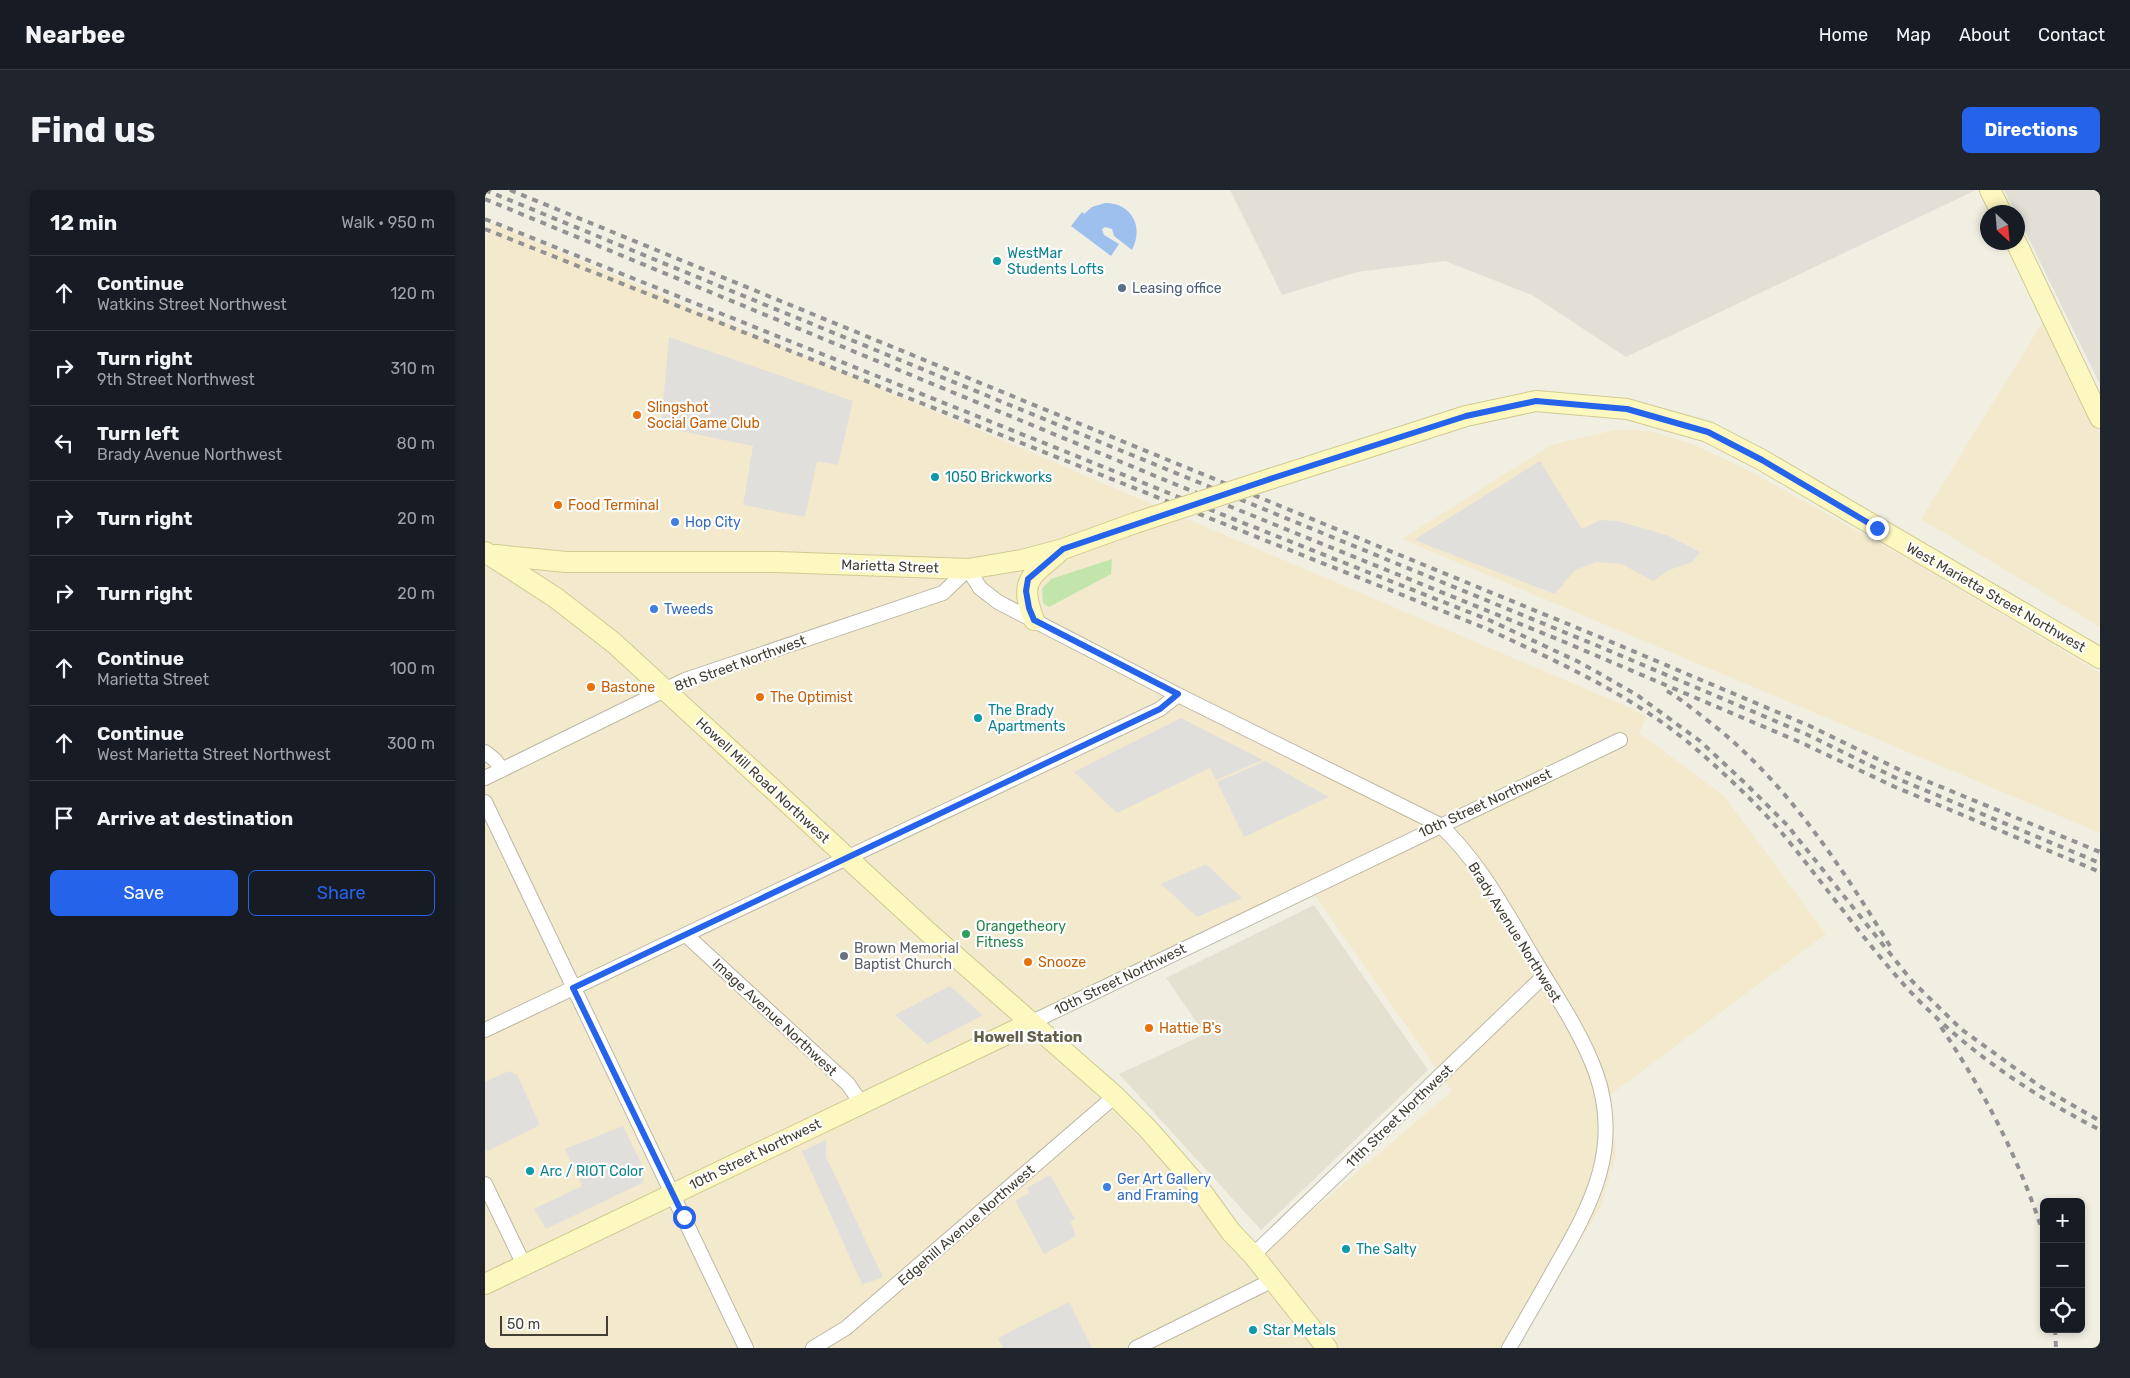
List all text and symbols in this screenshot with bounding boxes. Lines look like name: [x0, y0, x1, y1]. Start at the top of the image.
text: Nearbee: [25, 21, 125, 49]
text: Home: [1819, 24, 1868, 46]
text: Map: [1896, 24, 1931, 46]
text: About: [1959, 24, 2010, 46]
text: Contact: [2038, 24, 2105, 46]
button: Directions: [1962, 107, 2100, 153]
text: Find us: [30, 109, 155, 151]
north arrow: [1980, 205, 2025, 250]
text: 12 min: [50, 210, 117, 235]
text: Walk · 950 m: [341, 213, 435, 232]
place label: WestMar Students Lofts: [1007, 245, 1104, 278]
marker: WestMar Students Lofts: [991, 255, 1003, 267]
text: Continue: [97, 272, 184, 295]
icon: ahead: [50, 279, 78, 307]
place label: Leasing office: [1132, 280, 1222, 297]
marker: Leasing office: [1116, 282, 1128, 294]
text: 120 m: [390, 284, 435, 303]
text: Watkins Street Northwest: [97, 295, 287, 314]
text: Turn right: [97, 347, 192, 370]
icon: right: [50, 354, 78, 382]
text: 310 m: [391, 359, 435, 378]
text: 9th Street Northwest: [97, 370, 255, 389]
place label: Slingshot Social Game Club: [647, 399, 760, 432]
marker: Slingshot Social Game Club: [631, 409, 643, 421]
text: Turn left: [97, 422, 179, 445]
icon: left: [50, 429, 78, 457]
text: 80 m: [397, 434, 435, 453]
text: Brady Avenue Northwest: [97, 445, 282, 464]
place label: 1050 Brickworks: [945, 469, 1052, 486]
marker: 1050 Brickworks: [929, 471, 941, 483]
place label: Food Terminal: [568, 497, 659, 514]
marker: Food Terminal: [552, 499, 564, 511]
icon: right: [50, 504, 78, 532]
text: Turn right: [97, 507, 192, 530]
text: 20 m: [397, 509, 435, 528]
place label: Hop City: [685, 514, 741, 531]
marker: Hop City: [669, 516, 681, 528]
route end: [1866, 517, 1889, 540]
street label: West Marietta Street Northwest: [1903, 539, 2089, 656]
street label: Marietta Street: [841, 556, 940, 577]
icon: right: [50, 579, 78, 607]
text: Turn right: [97, 582, 192, 605]
text: 20 m: [397, 584, 435, 603]
place label: Tweeds: [664, 601, 713, 618]
marker: Tweeds: [648, 603, 660, 615]
street label: 8th Street Northwest: [672, 632, 809, 695]
text: Continue: [97, 647, 184, 670]
icon: ahead: [50, 654, 78, 682]
text: 100 m: [390, 659, 435, 678]
text: Marietta Street: [97, 670, 209, 689]
place label: Bastone: [601, 679, 655, 696]
marker: Bastone: [585, 681, 597, 693]
place label: The Optimist: [770, 689, 853, 706]
marker: The Optimist: [754, 691, 766, 703]
place label: The Brady Apartments: [988, 702, 1066, 735]
marker: The Brady Apartments: [972, 712, 984, 724]
street label: Howell Mill Road Northwest: [692, 714, 833, 847]
text: Continue: [97, 722, 184, 745]
icon: ahead: [50, 729, 78, 757]
text: 300 m: [387, 734, 435, 753]
text: West Marietta Street Northwest: [97, 745, 331, 764]
street label: 10th Street Northwest: [1416, 765, 1555, 842]
icon: arrive: [50, 804, 78, 832]
text: Arrive at destination: [97, 807, 293, 830]
street label: Brady Avenue Northwest: [1464, 859, 1565, 1006]
button: Save: [50, 870, 238, 916]
button: Share: [248, 870, 435, 916]
place label: Orangetheory Fitness: [976, 918, 1066, 951]
marker: Orangetheory Fitness: [960, 928, 972, 940]
place label: Brown Memorial Baptist Church: [854, 940, 959, 973]
street label: 10th Street Northwest: [1051, 940, 1189, 1019]
marker: Brown Memorial Baptist Church: [838, 950, 850, 962]
place label: Snooze: [1038, 954, 1086, 971]
street label: Image Avenue Northwest: [709, 955, 841, 1080]
marker: Snooze: [1022, 956, 1034, 968]
place label: Hattie B's: [1159, 1020, 1222, 1037]
marker: Hattie B's: [1143, 1022, 1155, 1034]
district label: Howell Station: [974, 1028, 1082, 1046]
street label: 11th Street Northwest: [1342, 1061, 1457, 1172]
street label: 10th Street Northwest: [686, 1115, 824, 1194]
street label: Edgehill Avenue Northwest: [894, 1161, 1039, 1289]
place label: Arc / RIOT Color: [540, 1163, 644, 1180]
marker: Arc / RIOT Color: [524, 1165, 536, 1177]
place label: Ger Art Gallery and Framing: [1117, 1171, 1211, 1204]
marker: Ger Art Gallery and Framing: [1101, 1181, 1113, 1193]
map controls: [2040, 1198, 2085, 1333]
button: +: [2040, 1198, 2085, 1243]
route start: [673, 1206, 696, 1229]
place label: The Salty: [1356, 1241, 1417, 1258]
marker: The Salty: [1340, 1243, 1352, 1255]
button: −: [2040, 1243, 2085, 1288]
button: locate: [2040, 1288, 2085, 1333]
scale bar: [500, 1313, 607, 1336]
text: 50 m: [507, 1316, 540, 1333]
place label: Star Metals: [1263, 1322, 1336, 1339]
marker: Star Metals: [1247, 1324, 1259, 1336]

